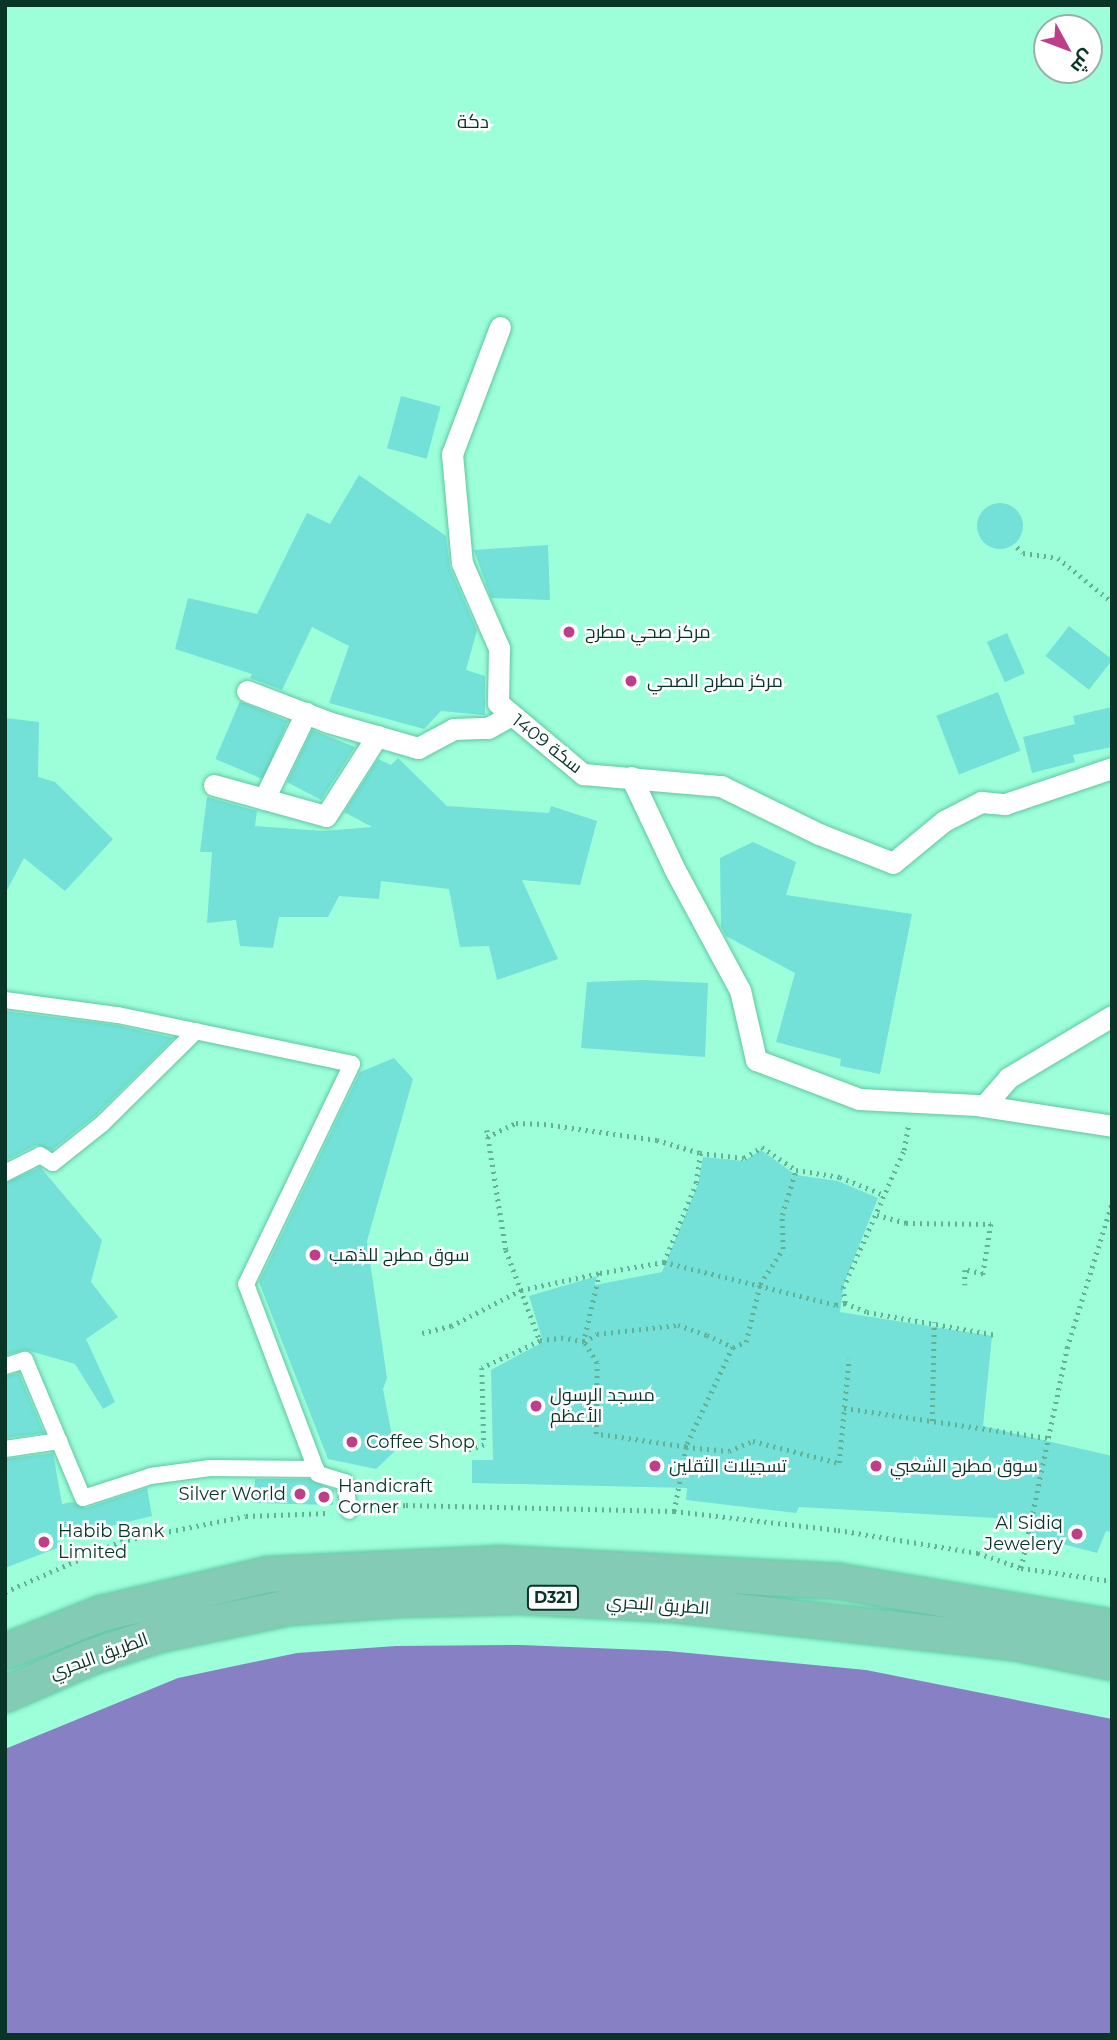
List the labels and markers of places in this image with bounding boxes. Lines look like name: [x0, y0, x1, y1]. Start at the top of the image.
place label: مركز صحي مطرح: [585, 621, 710, 643]
marker: مركز صحي مطرح: [559, 622, 579, 642]
place label: مركز مطرح الصحي: [647, 670, 783, 692]
marker: مركز مطرح الصحي: [621, 671, 641, 691]
place label: سوق مطرح للذهب: [329, 1244, 469, 1266]
marker: سوق مطرح للذهب: [307, 1247, 323, 1263]
place label: مسجد الرسول الأعظم: [550, 1385, 655, 1428]
marker: مسجد الرسول الأعظم: [528, 1398, 544, 1414]
place label: Coffee Shop: [366, 1431, 475, 1453]
marker: Coffee Shop: [344, 1434, 360, 1450]
place label: تسجيلات الثقلين: [669, 1455, 786, 1477]
place label: سوق مطرح الشعبي: [890, 1455, 1038, 1477]
marker: تسجيلات الثقلين: [647, 1458, 663, 1474]
marker: سوق مطرح الشعبي: [868, 1458, 884, 1474]
place label: Handicraft Corner: [338, 1476, 433, 1518]
place label: Silver World: [179, 1483, 286, 1505]
marker: Silver World: [292, 1486, 308, 1502]
marker: Handicraft Corner: [316, 1489, 332, 1505]
place label: Al Sidiq Jewelery: [984, 1513, 1063, 1556]
place label: Habib Bank Limited: [58, 1521, 164, 1564]
marker: Al Sidiq Jewelery: [1069, 1526, 1085, 1542]
marker: Habib Bank Limited: [36, 1534, 52, 1550]

